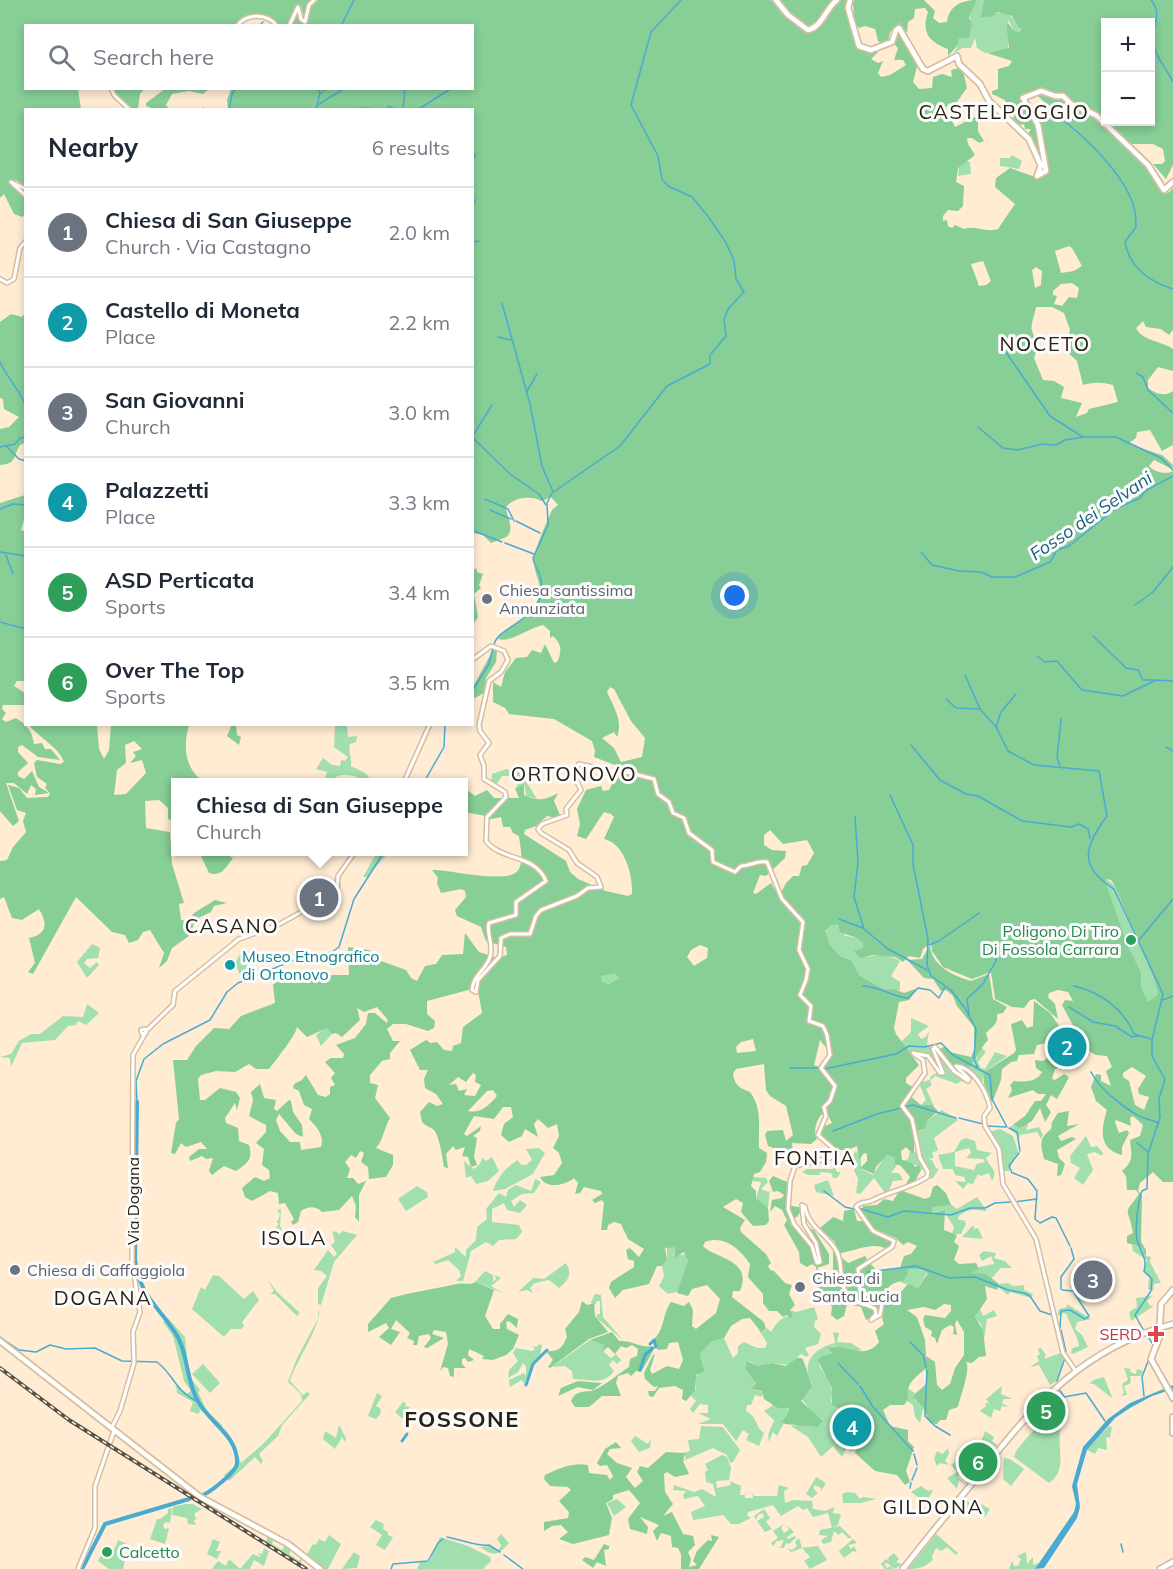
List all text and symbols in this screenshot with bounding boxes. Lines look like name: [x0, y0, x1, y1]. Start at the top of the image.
map controls: [1101, 18, 1155, 126]
button: +: [1101, 18, 1155, 72]
search box: [24, 24, 474, 90]
icon: search: [45, 41, 78, 74]
text: Search here: [93, 43, 214, 71]
button: −: [1101, 72, 1155, 126]
district label: CASTELPOGGIO: [919, 99, 1089, 124]
text: Nearby: [48, 131, 138, 164]
text: 6 results: [372, 135, 450, 160]
text: Chiesa di San Giuseppe: [105, 206, 352, 234]
text: 1: [62, 220, 74, 245]
text: 2.0 km: [388, 220, 450, 245]
text: Church · Via Castagno: [105, 234, 311, 259]
text: Castello di Moneta: [105, 296, 300, 324]
text: 2: [62, 310, 74, 335]
text: 2.2 km: [388, 310, 450, 335]
text: Place: [105, 324, 155, 349]
district label: NOCETO: [999, 331, 1091, 356]
text: San Giovanni: [105, 386, 245, 414]
text: 3: [62, 400, 74, 425]
text: 3.0 km: [388, 400, 450, 425]
text: Church: [105, 414, 171, 439]
water label: Fosso dei Selvani: [1025, 466, 1157, 565]
text: Palazzetti: [105, 476, 209, 504]
text: 4: [62, 490, 74, 515]
text: 3.3 km: [388, 490, 450, 515]
text: Place: [105, 504, 155, 529]
text: ASD Perticata: [105, 566, 254, 594]
text: 5: [62, 580, 74, 605]
text: 3.4 km: [388, 580, 450, 605]
place label: Chiesa santissima Annunziata: [499, 580, 633, 618]
your location: [720, 581, 749, 610]
marker: Chiesa santissima Annunziata: [480, 592, 494, 606]
text: Sports: [105, 594, 166, 619]
text: Over The Top: [105, 656, 244, 684]
text: 6: [62, 670, 74, 695]
text: 3.5 km: [388, 670, 450, 695]
text: Sports: [105, 684, 166, 709]
district label: ORTONOVO: [511, 761, 637, 786]
popup: [171, 778, 468, 856]
text: Chiesa di San Giuseppe: [196, 791, 443, 819]
text: Church: [196, 819, 262, 844]
pin: 1: [300, 876, 338, 920]
district label: CASANO: [185, 913, 279, 938]
place label: Poligono Di Tiro Di Fossola Carrara: [982, 921, 1119, 959]
marker: Poligono Di Tiro Di Fossola Carrara: [1124, 933, 1138, 947]
place label: Museo Etnografico di Ortonovo: [242, 946, 379, 984]
marker: Museo Etnografico di Ortonovo: [223, 958, 237, 972]
pin: 2: [1048, 1024, 1086, 1070]
district label: FONTIA: [774, 1145, 856, 1170]
street label: Via Dogana: [123, 1157, 143, 1245]
district label: ISOLA: [261, 1225, 327, 1250]
pin: 3: [1074, 1258, 1112, 1302]
place label: Chiesa di Caffaggiola: [27, 1260, 185, 1280]
marker: Chiesa di Caffaggiola: [8, 1263, 22, 1277]
place label: Chiesa di Santa Lucia: [812, 1268, 899, 1306]
marker: Chiesa di Santa Lucia: [793, 1280, 807, 1294]
district label: DOGANA: [54, 1285, 152, 1310]
place label: SERD: [1100, 1324, 1142, 1344]
marker: SERD: [1147, 1325, 1165, 1343]
pin: 5: [1026, 1388, 1066, 1434]
pin: 4: [832, 1404, 872, 1450]
district label: FOSSONE: [404, 1405, 520, 1433]
pin: 6: [958, 1440, 998, 1484]
district label: GILDONA: [882, 1494, 984, 1519]
place label: Calcetto: [119, 1542, 180, 1562]
marker: Calcetto: [100, 1545, 114, 1559]

